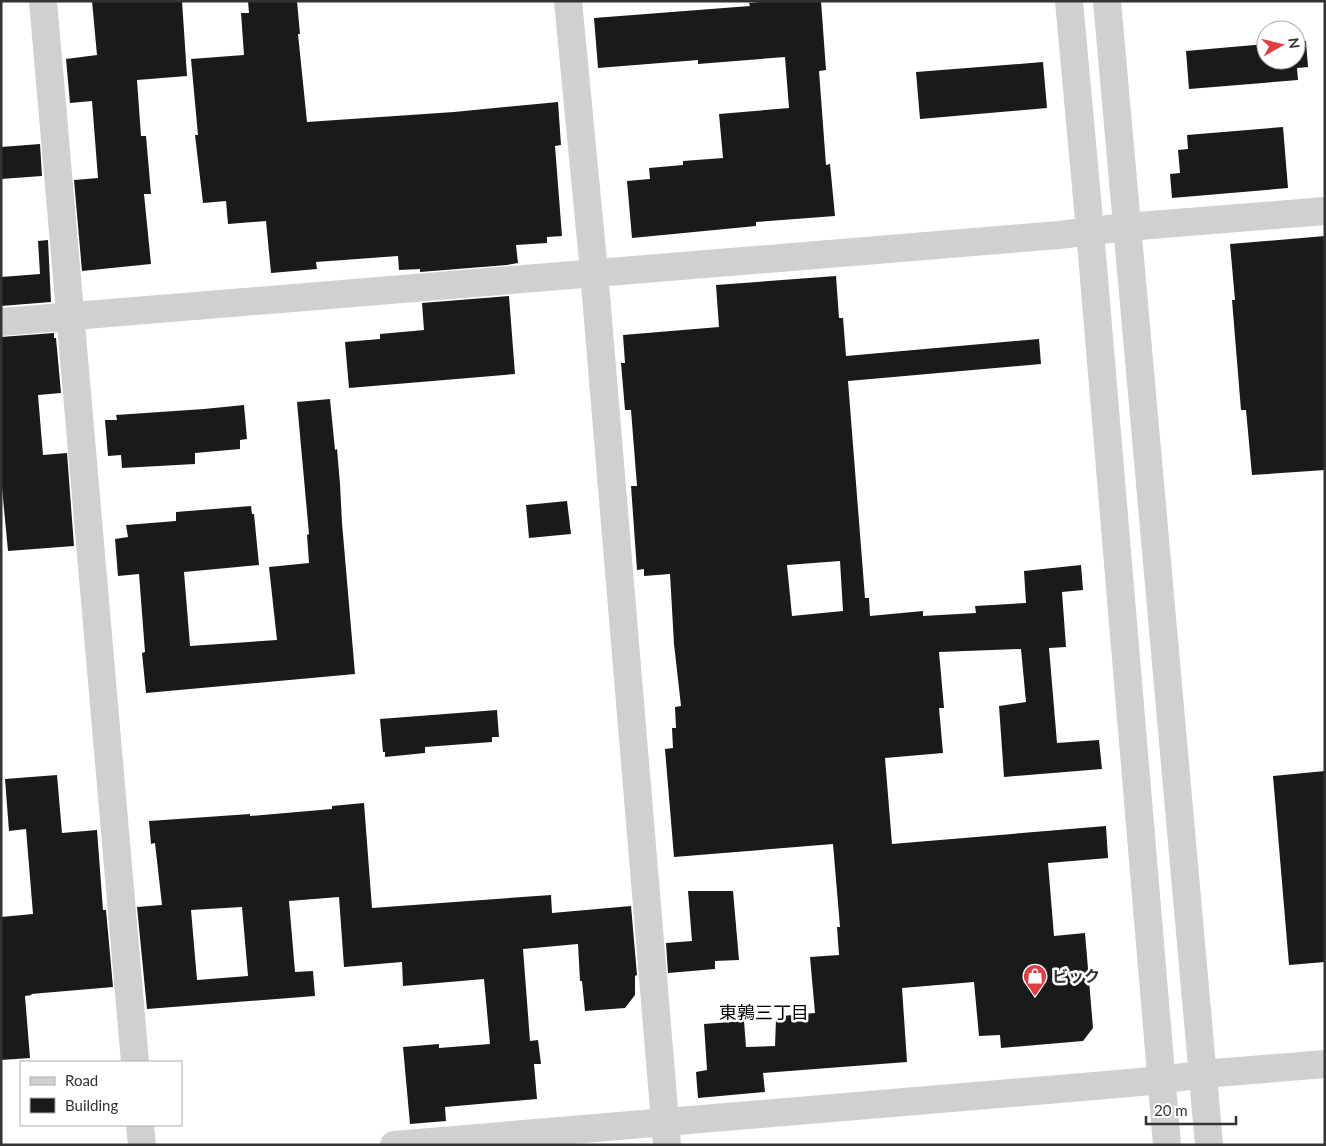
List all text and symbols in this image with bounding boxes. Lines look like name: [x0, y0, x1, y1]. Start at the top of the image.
north arrow: [1256, 20, 1306, 70]
text: N: [1285, 37, 1304, 50]
shop icon: ビック: [1022, 963, 1048, 997]
place label: ビック: [1052, 966, 1100, 985]
district label: 東鶉三丁目: [719, 1001, 809, 1023]
legend: [20, 1061, 182, 1126]
text: Road: [65, 1071, 98, 1089]
scale bar: [1146, 1094, 1236, 1126]
text: Building: [65, 1096, 118, 1114]
text: 20 m: [1154, 1101, 1188, 1119]

